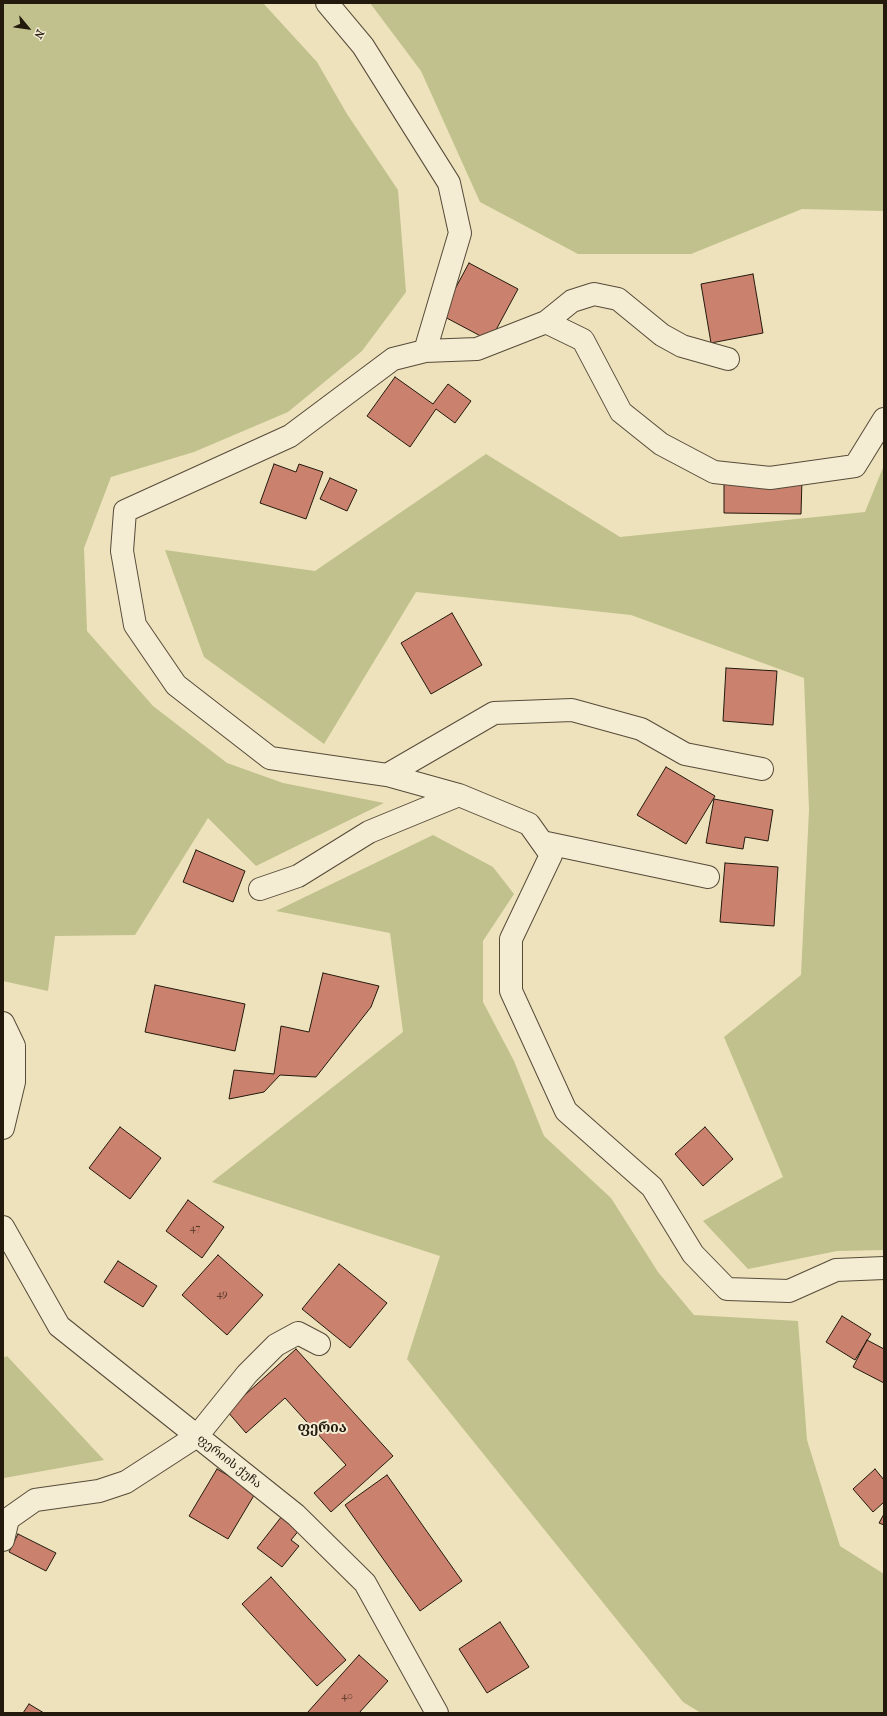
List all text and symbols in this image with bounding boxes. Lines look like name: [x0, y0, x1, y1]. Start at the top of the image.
north arrow: [8, 8, 48, 48]
text: N: [31, 27, 47, 41]
house number: 47: [190, 1223, 200, 1235]
house number: 49: [216, 1289, 228, 1301]
district label: ფერია: [297, 1421, 347, 1437]
street label: ფერიის ქუჩა: [194, 1432, 264, 1492]
house number: 40: [341, 1691, 353, 1703]

